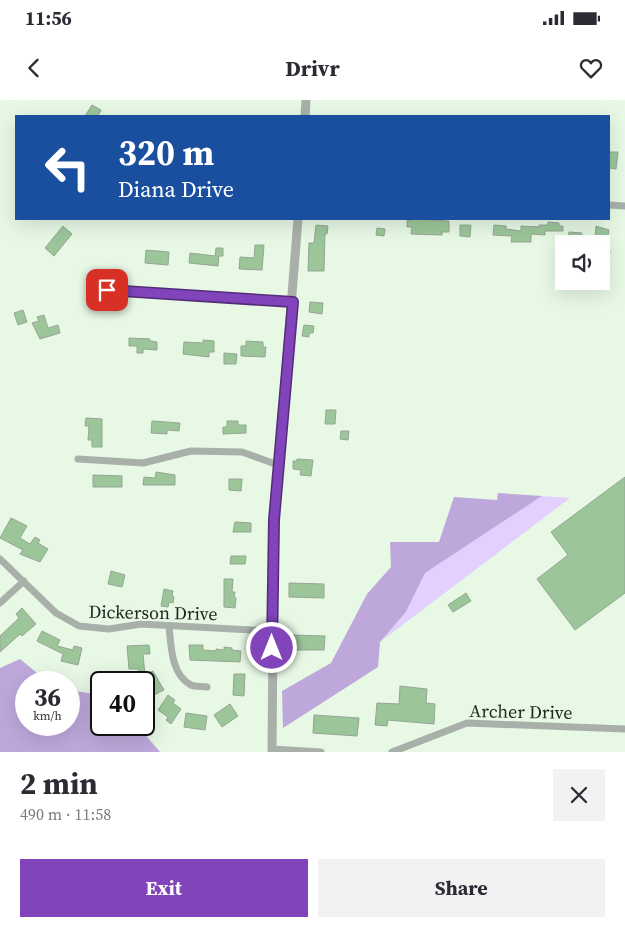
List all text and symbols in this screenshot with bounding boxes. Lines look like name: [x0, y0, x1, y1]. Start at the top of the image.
text: 11:56: [25, 5, 72, 31]
text: Drivr: [285, 53, 340, 83]
icon: back: [20, 54, 48, 82]
icon: heart: [577, 54, 605, 82]
text: 320 m: [118, 129, 214, 177]
icon: left: [35, 135, 100, 200]
text: Diana Drive: [118, 174, 234, 204]
map controls: [555, 235, 610, 290]
button: sound: [555, 235, 610, 290]
pin: [86, 269, 128, 311]
icon: arrive: [93, 276, 121, 304]
street label: Dickerson Drive: [88, 599, 218, 626]
position arrow: [245, 621, 297, 673]
speed limit sign: 40: [90, 671, 155, 736]
text: 36: [34, 680, 61, 714]
street label: Archer Drive: [469, 698, 573, 725]
text: km/h: [33, 708, 62, 724]
text: 2 min: [20, 763, 98, 804]
button: close: [553, 769, 605, 821]
text: 490 m · 11:58: [20, 803, 111, 825]
button: Exit: [20, 859, 308, 917]
button: Share: [318, 859, 605, 917]

